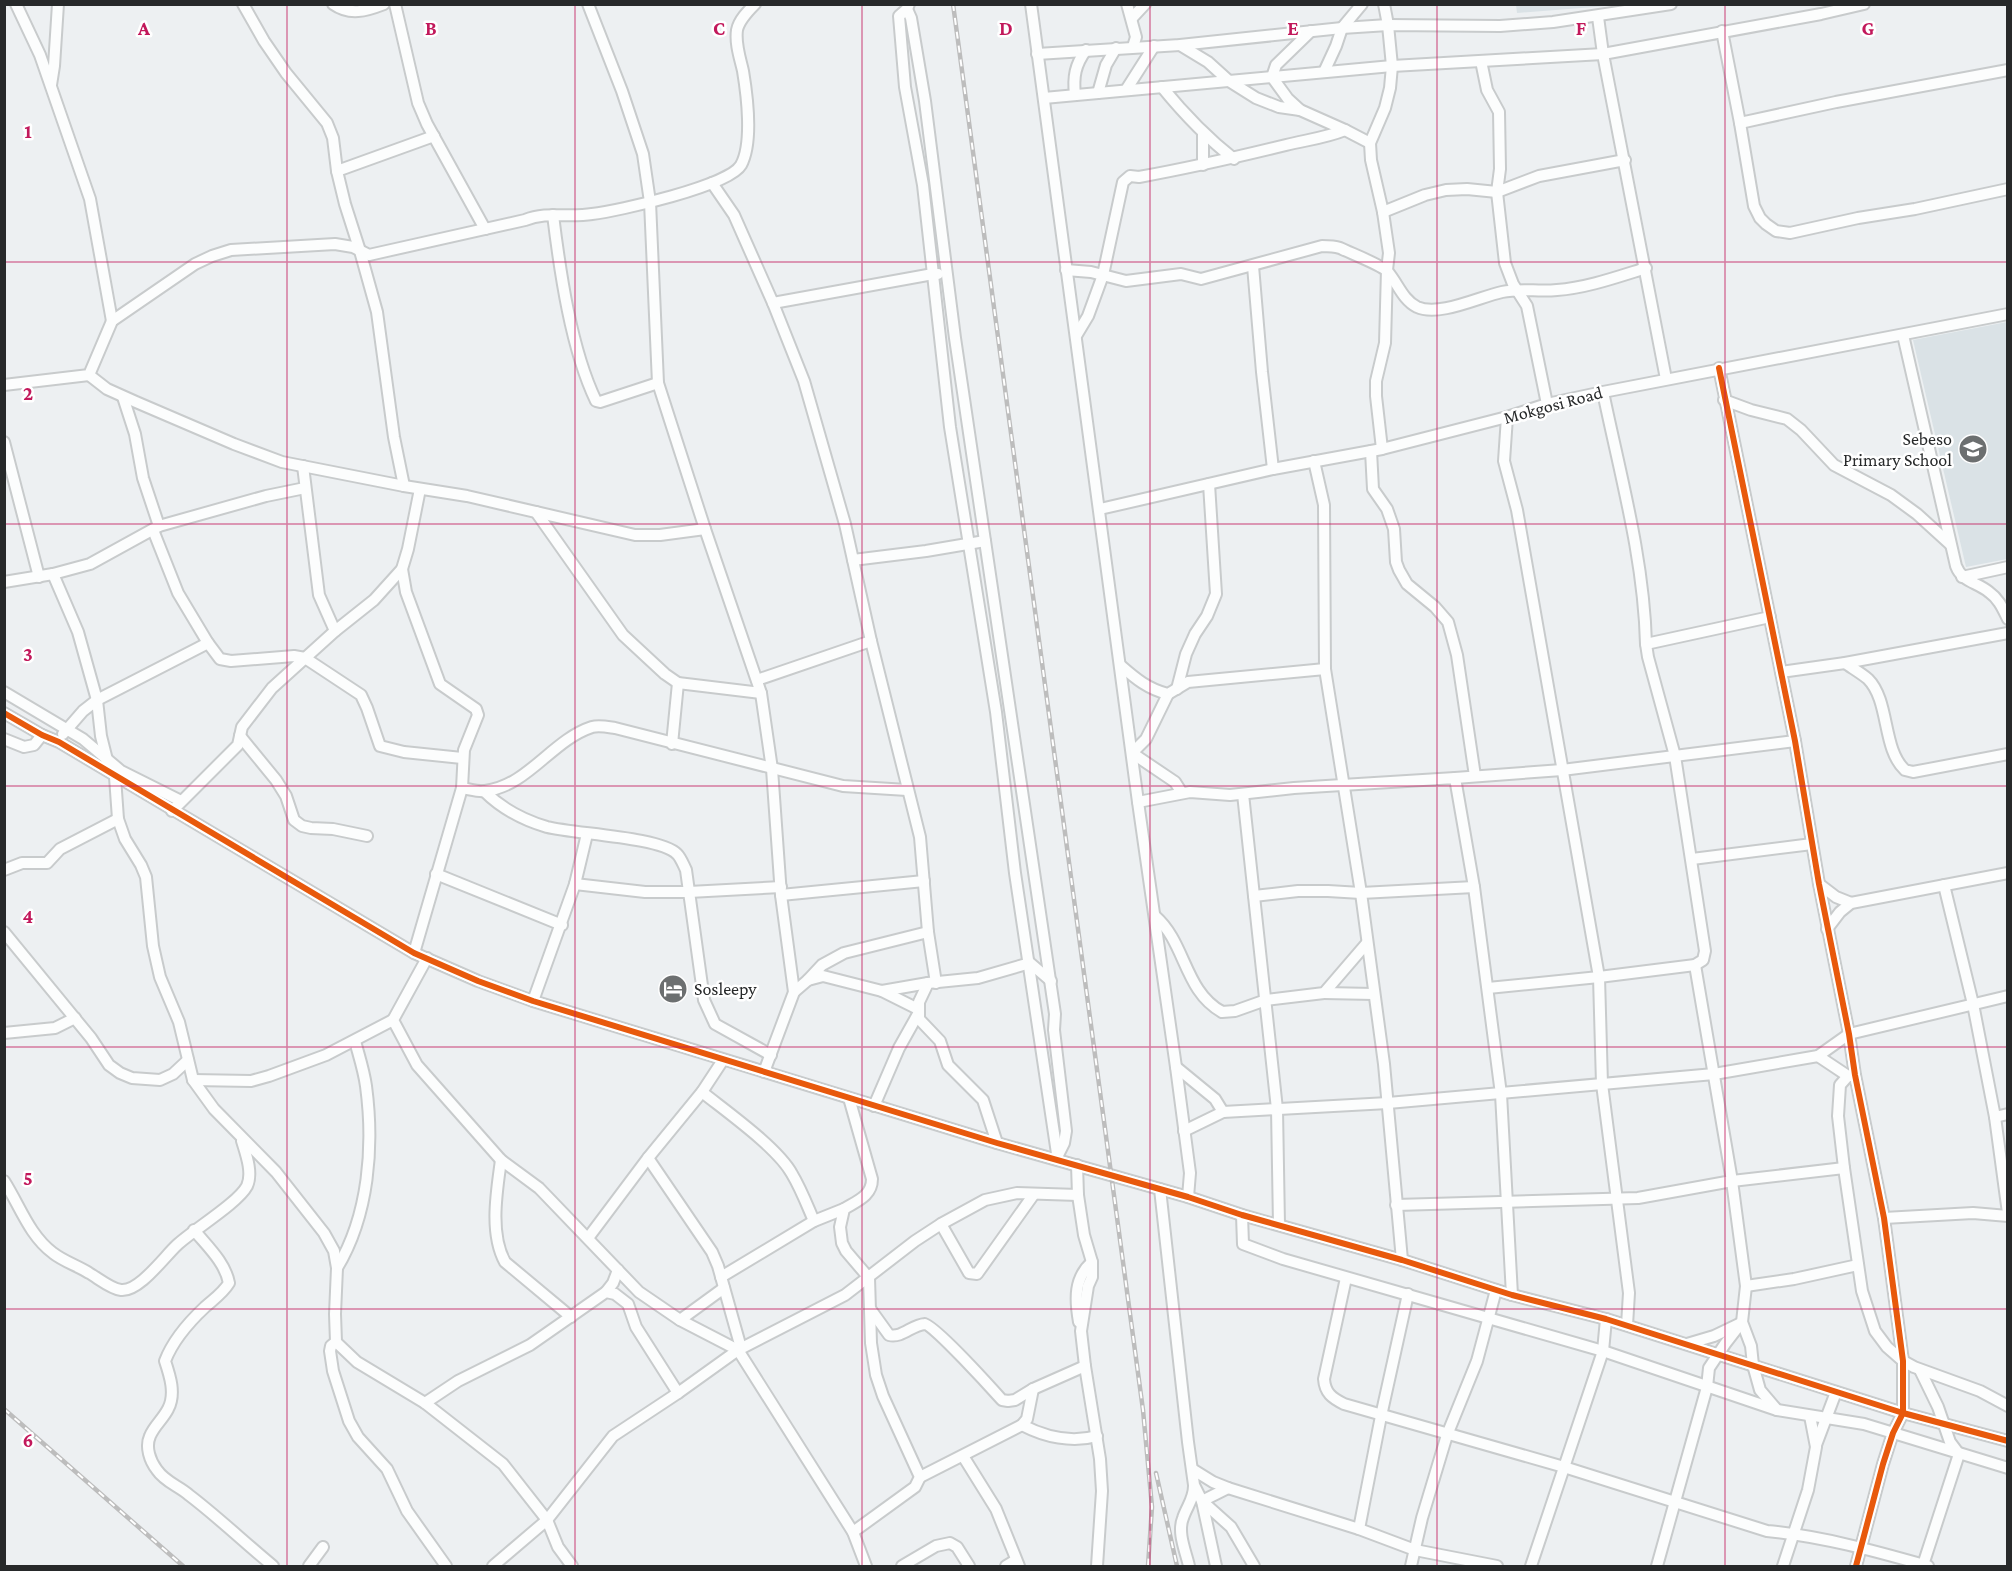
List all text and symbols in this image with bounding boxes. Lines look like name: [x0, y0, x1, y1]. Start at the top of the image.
text: A: [137, 17, 151, 39]
text: B: [425, 17, 437, 39]
text: C: [713, 17, 725, 39]
text: D: [999, 17, 1013, 39]
text: E: [1287, 17, 1299, 39]
text: F: [1576, 17, 1587, 39]
text: G: [1862, 17, 1875, 39]
text: 1: [24, 120, 32, 142]
text: 2: [23, 382, 33, 404]
street label: Mokgosi Road: [1501, 382, 1605, 428]
place label: Sebeso Primary School: [1843, 429, 1952, 470]
school or university icon: Sebeso Primary School: [1957, 433, 1989, 465]
text: 3: [23, 643, 33, 665]
text: 4: [23, 905, 34, 927]
hotel icon: Sosleepy: [657, 973, 689, 1005]
place label: Sosleepy: [694, 979, 757, 999]
text: 5: [23, 1167, 33, 1189]
text: 6: [23, 1429, 33, 1451]

